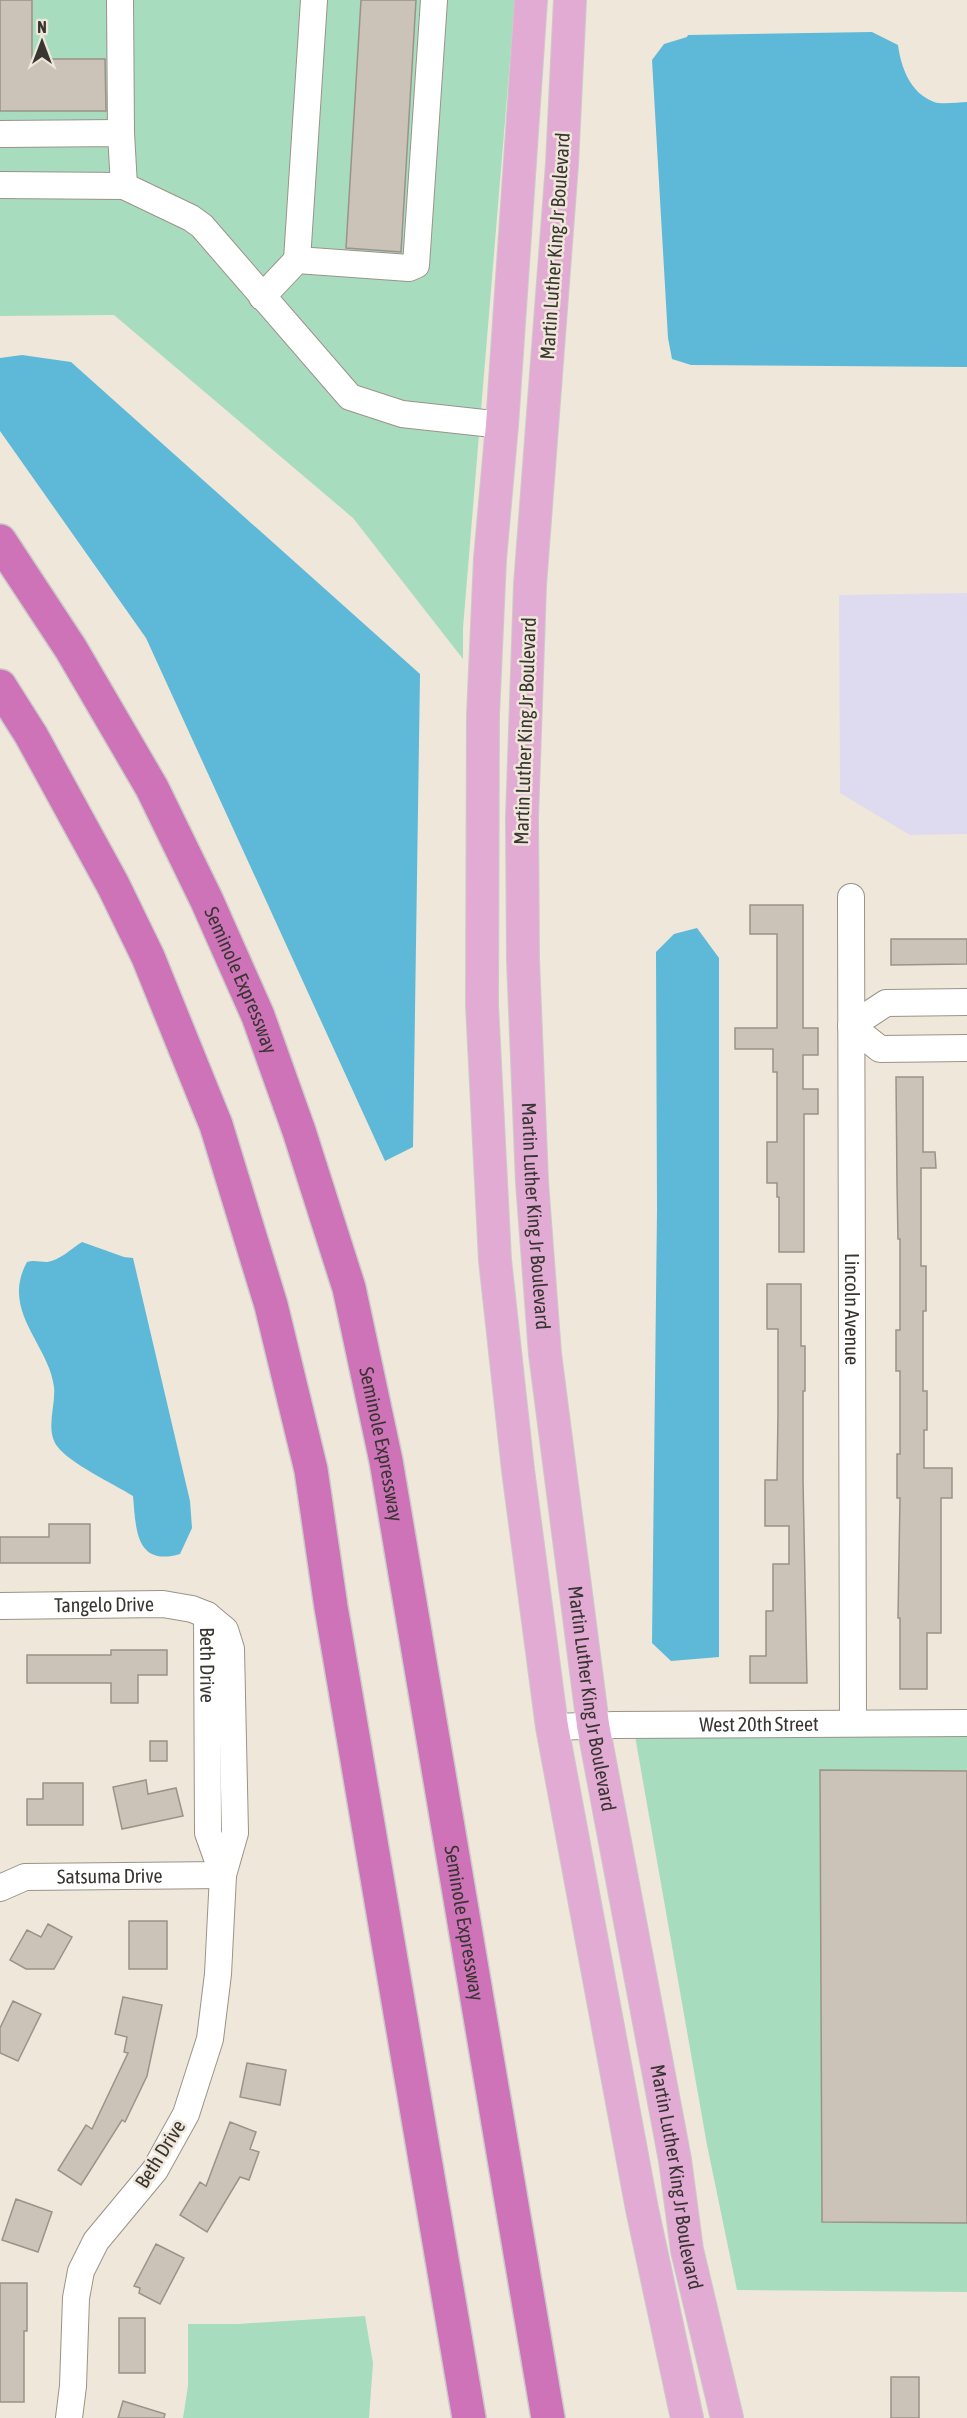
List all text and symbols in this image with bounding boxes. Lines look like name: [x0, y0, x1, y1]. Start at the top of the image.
north arrow: [12, 12, 72, 72]
text: N: [37, 18, 47, 36]
street label: Martin Luther King Jr Boulevard: [535, 132, 574, 360]
street label: Martin Luther King Jr Boulevard: [509, 617, 540, 845]
street label: Seminole Expressway: [200, 903, 282, 1056]
street label: Martin Luther King Jr Boulevard: [518, 1102, 555, 1331]
street label: Lincoln Avenue: [841, 1253, 864, 1365]
street label: Seminole Expressway: [355, 1365, 408, 1523]
street label: Martin Luther King Jr Boulevard: [564, 1584, 621, 1813]
street label: Tangelo Drive: [54, 1592, 154, 1616]
street label: Beth Drive: [196, 1627, 219, 1703]
street label: West 20th Street: [699, 1712, 819, 1736]
street label: Seminole Expressway: [440, 1844, 489, 2002]
street label: Satsuma Drive: [57, 1864, 163, 1888]
street label: Martin Luther King Jr Boulevard: [646, 2063, 708, 2292]
street label: Beth Drive: [130, 2116, 189, 2192]

